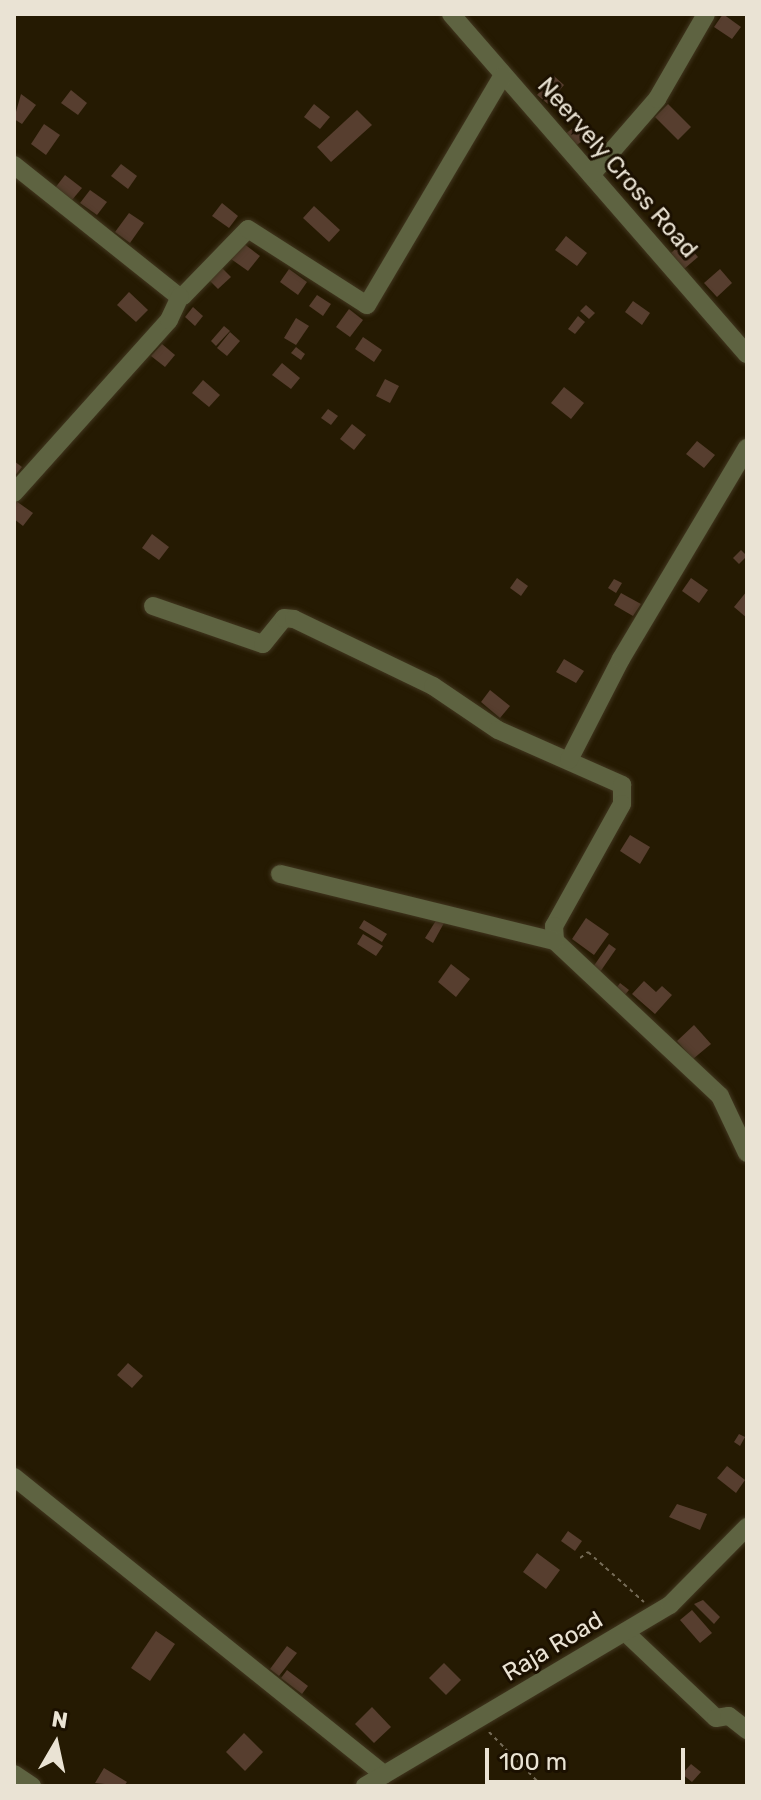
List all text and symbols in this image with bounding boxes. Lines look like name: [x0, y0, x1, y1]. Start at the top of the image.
street label: Neervely Cross Road: [531, 72, 703, 264]
street label: Raja Road: [498, 1606, 608, 1688]
north arrow: [16, 1704, 96, 1784]
text: N: [50, 1705, 70, 1734]
scale bar: [489, 1732, 689, 1782]
text: 100 m: [499, 1748, 567, 1776]

